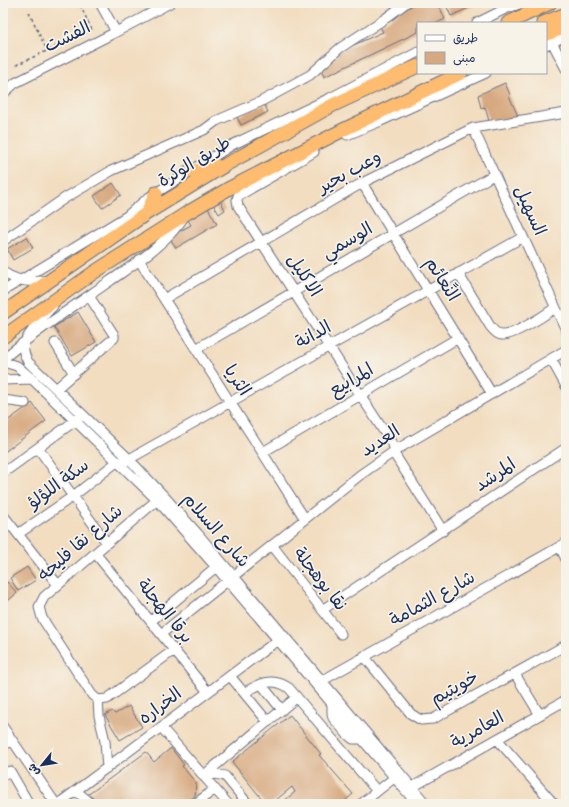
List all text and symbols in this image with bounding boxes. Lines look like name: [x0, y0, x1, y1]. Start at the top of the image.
street label: الفشت: [40, 16, 96, 60]
legend: [417, 22, 547, 74]
text: طريق: [453, 30, 478, 48]
text: مبنى: [453, 50, 476, 68]
street label: طريق الوكرة: [154, 131, 236, 195]
street label: وعب بحير: [312, 145, 387, 202]
street label: السهيل: [506, 181, 552, 241]
street label: الوسمي: [318, 217, 379, 268]
street label: الاكليل: [279, 249, 327, 303]
street label: النًعائم: [417, 253, 465, 307]
street label: الدانة: [291, 315, 337, 357]
street label: المرابيع: [325, 358, 379, 404]
street label: الثريا: [216, 360, 256, 402]
street label: العديد: [356, 419, 406, 465]
street label: المرشد: [470, 453, 522, 499]
street label: سكة اللؤلؤ: [21, 454, 95, 518]
street label: شارع السلام: [175, 488, 255, 574]
street label: شارع نقا فليحه: [33, 499, 129, 589]
street label: نقا بوهجلة: [286, 543, 352, 617]
street label: شارع الثمامة: [385, 566, 481, 634]
street label: برقا الهجلة: [130, 574, 198, 650]
street label: خويتيم: [426, 665, 484, 713]
street label: الخراره: [134, 682, 188, 732]
street label: العامرية: [446, 706, 510, 756]
north arrow: [22, 745, 62, 785]
text: ش: [24, 760, 44, 779]

